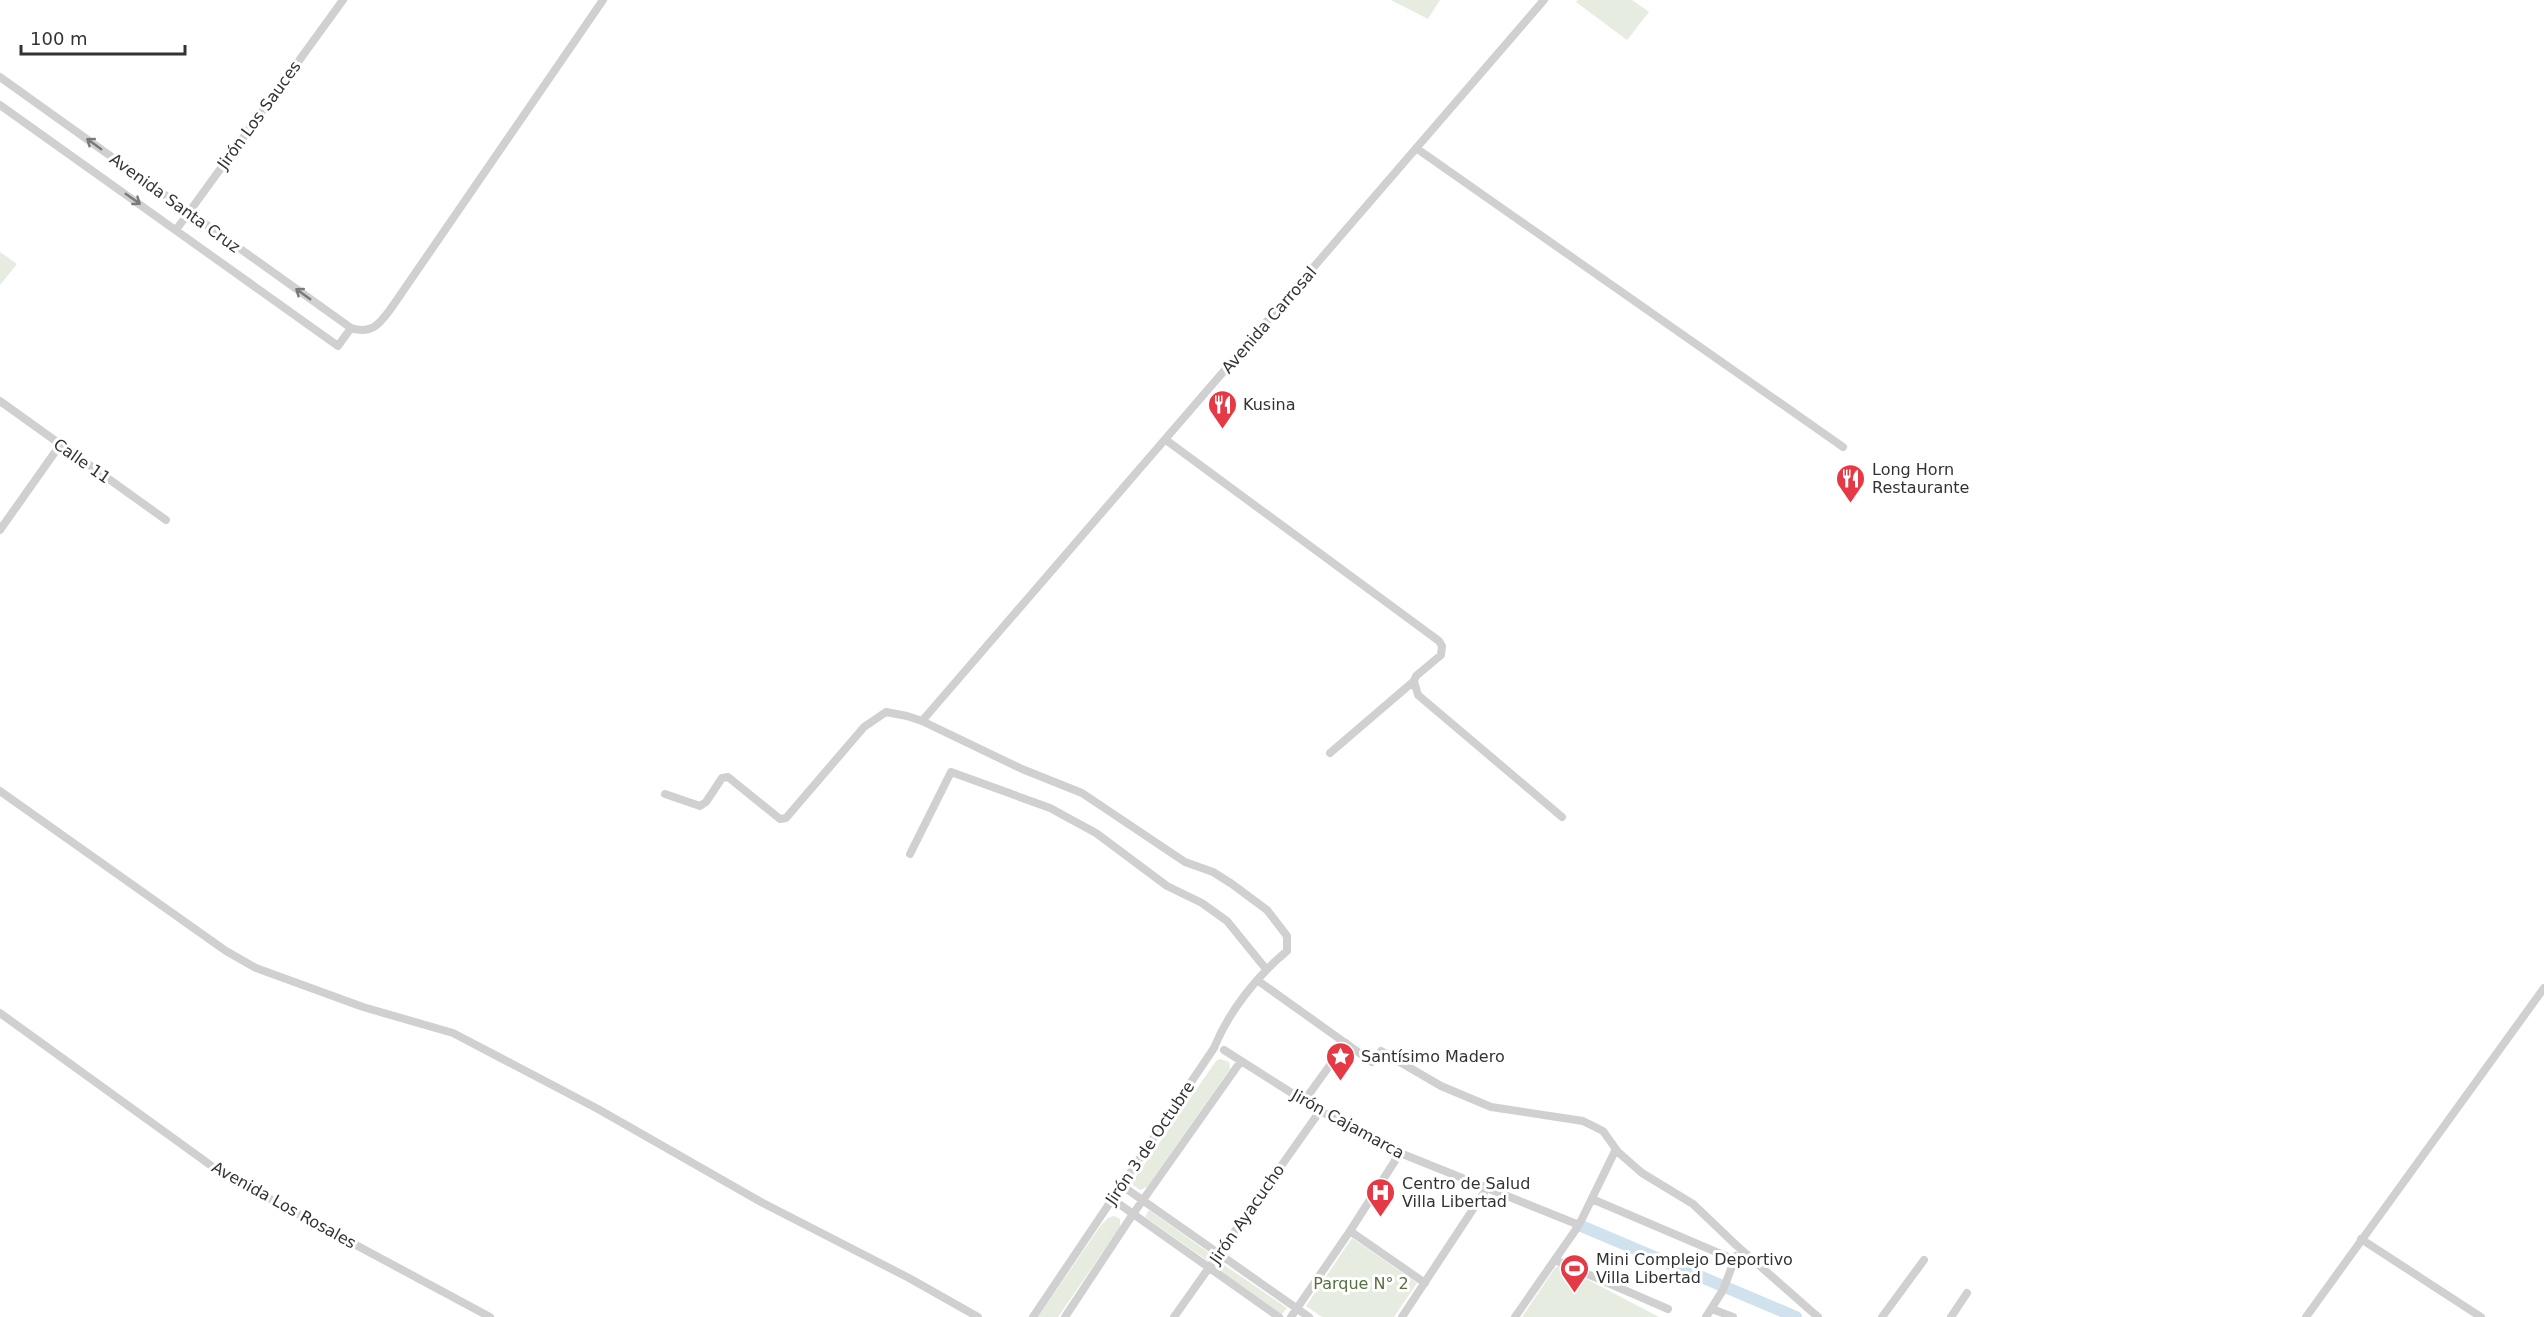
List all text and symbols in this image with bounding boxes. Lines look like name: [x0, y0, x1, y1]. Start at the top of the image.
scale bar: [21, 18, 184, 56]
text: 100 m: [30, 28, 88, 49]
street label: Jirón Los Sauces: [213, 57, 305, 174]
one-way arrow: [86, 138, 102, 150]
street label: Avenida Santa Cruz: [106, 149, 244, 257]
one-way arrow: [125, 193, 141, 205]
street label: Avenida Carrosal: [1218, 263, 1320, 377]
one-way arrow: [296, 288, 312, 301]
restaurant icon: Kusina: [1206, 388, 1238, 430]
place label: Kusina: [1243, 395, 1296, 414]
street label: Calle 11: [50, 435, 114, 487]
place label: Long Horn Restaurante: [1872, 460, 1969, 497]
restaurant icon: Long Horn Restaurante: [1835, 462, 1867, 504]
place icon: Santísimo Madero: [1324, 1040, 1356, 1082]
place label: Santísimo Madero: [1361, 1047, 1505, 1066]
street label: Jirón 3 de Octubre: [1101, 1078, 1198, 1209]
street label: Jirón Cajamarca: [1287, 1085, 1408, 1163]
street label: Avenida Los Rosales: [209, 1157, 359, 1253]
street label: Jirón Ayacucho: [1205, 1161, 1288, 1268]
place label: Centro de Salud Villa Libertad: [1402, 1174, 1530, 1211]
hospital icon: Centro de Salud Villa Libertad: [1365, 1176, 1397, 1218]
place label: Mini Complejo Deportivo Villa Libertad: [1596, 1250, 1793, 1287]
sports icon: Mini Complejo Deportivo Villa Libertad: [1559, 1252, 1591, 1294]
park label: Parque N° 2: [1313, 1274, 1409, 1293]

